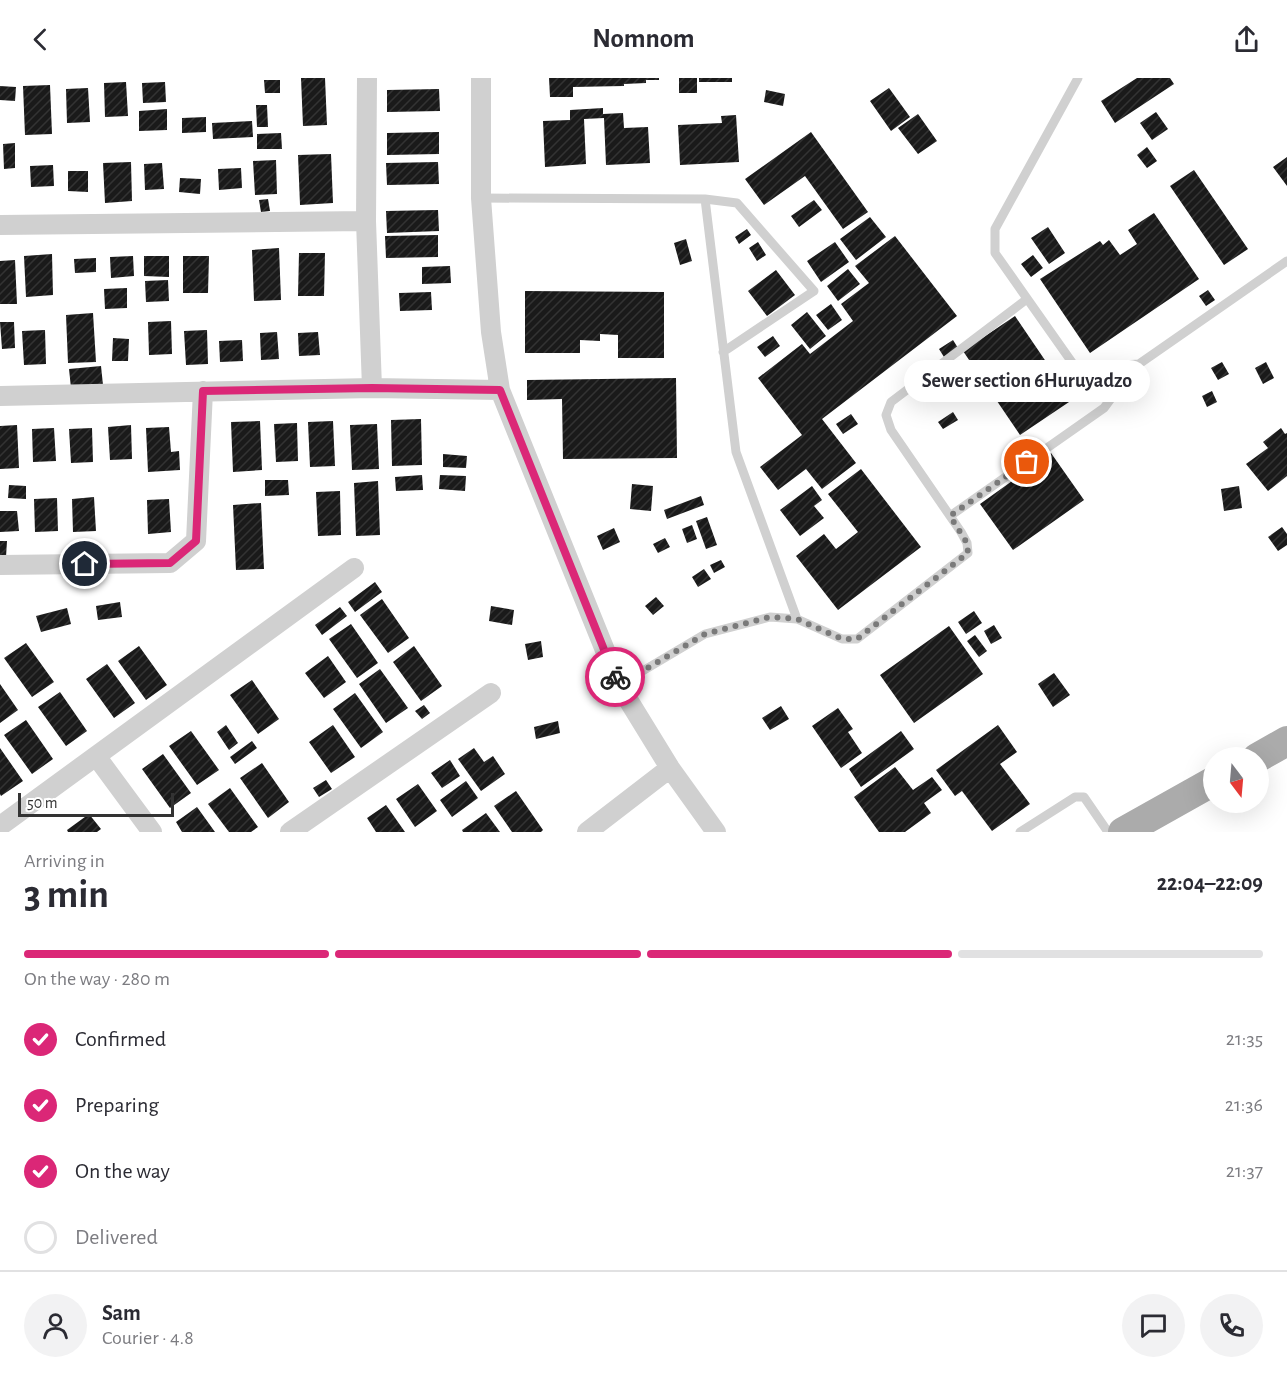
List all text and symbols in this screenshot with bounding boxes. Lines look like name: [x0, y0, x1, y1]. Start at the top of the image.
icon: back: [24, 23, 57, 56]
icon: share: [1230, 23, 1263, 56]
text: Nomnom: [592, 25, 695, 52]
callout: Sewer section 6Huruyadzo: [904, 360, 1150, 402]
text: Sewer section 6Huruyadzo: [922, 371, 1132, 391]
pin: [1001, 436, 1052, 487]
icon: bag: [1010, 445, 1043, 478]
pin: [59, 538, 110, 589]
icon: home: [68, 547, 101, 580]
courier: [585, 647, 645, 707]
icon: bike: [599, 661, 632, 694]
north arrow: [1203, 747, 1269, 813]
map controls: [1203, 747, 1269, 813]
scale bar: [18, 790, 174, 818]
text: 50 m: [27, 795, 58, 811]
text: Arriving in: [24, 851, 105, 871]
text: 22:04–22:09: [1157, 872, 1263, 894]
text: 3 min: [24, 876, 109, 915]
text: On the way · 280 m: [24, 969, 170, 989]
icon: check: [24, 1023, 57, 1056]
text: Confirmed: [75, 1028, 166, 1050]
text: 21:35: [1226, 1029, 1263, 1049]
icon: check: [24, 1089, 57, 1122]
text: Preparing: [75, 1094, 159, 1116]
text: 21:36: [1225, 1095, 1263, 1115]
icon: check: [24, 1155, 57, 1188]
text: On the way: [75, 1160, 170, 1182]
text: 21:37: [1226, 1161, 1263, 1181]
text: Delivered: [75, 1226, 158, 1248]
button: person: [24, 1294, 87, 1357]
button: chat: [1122, 1294, 1185, 1357]
button: phone: [1200, 1294, 1263, 1357]
text: Sam: [102, 1302, 141, 1324]
text: Courier · 4.8: [102, 1328, 194, 1348]

